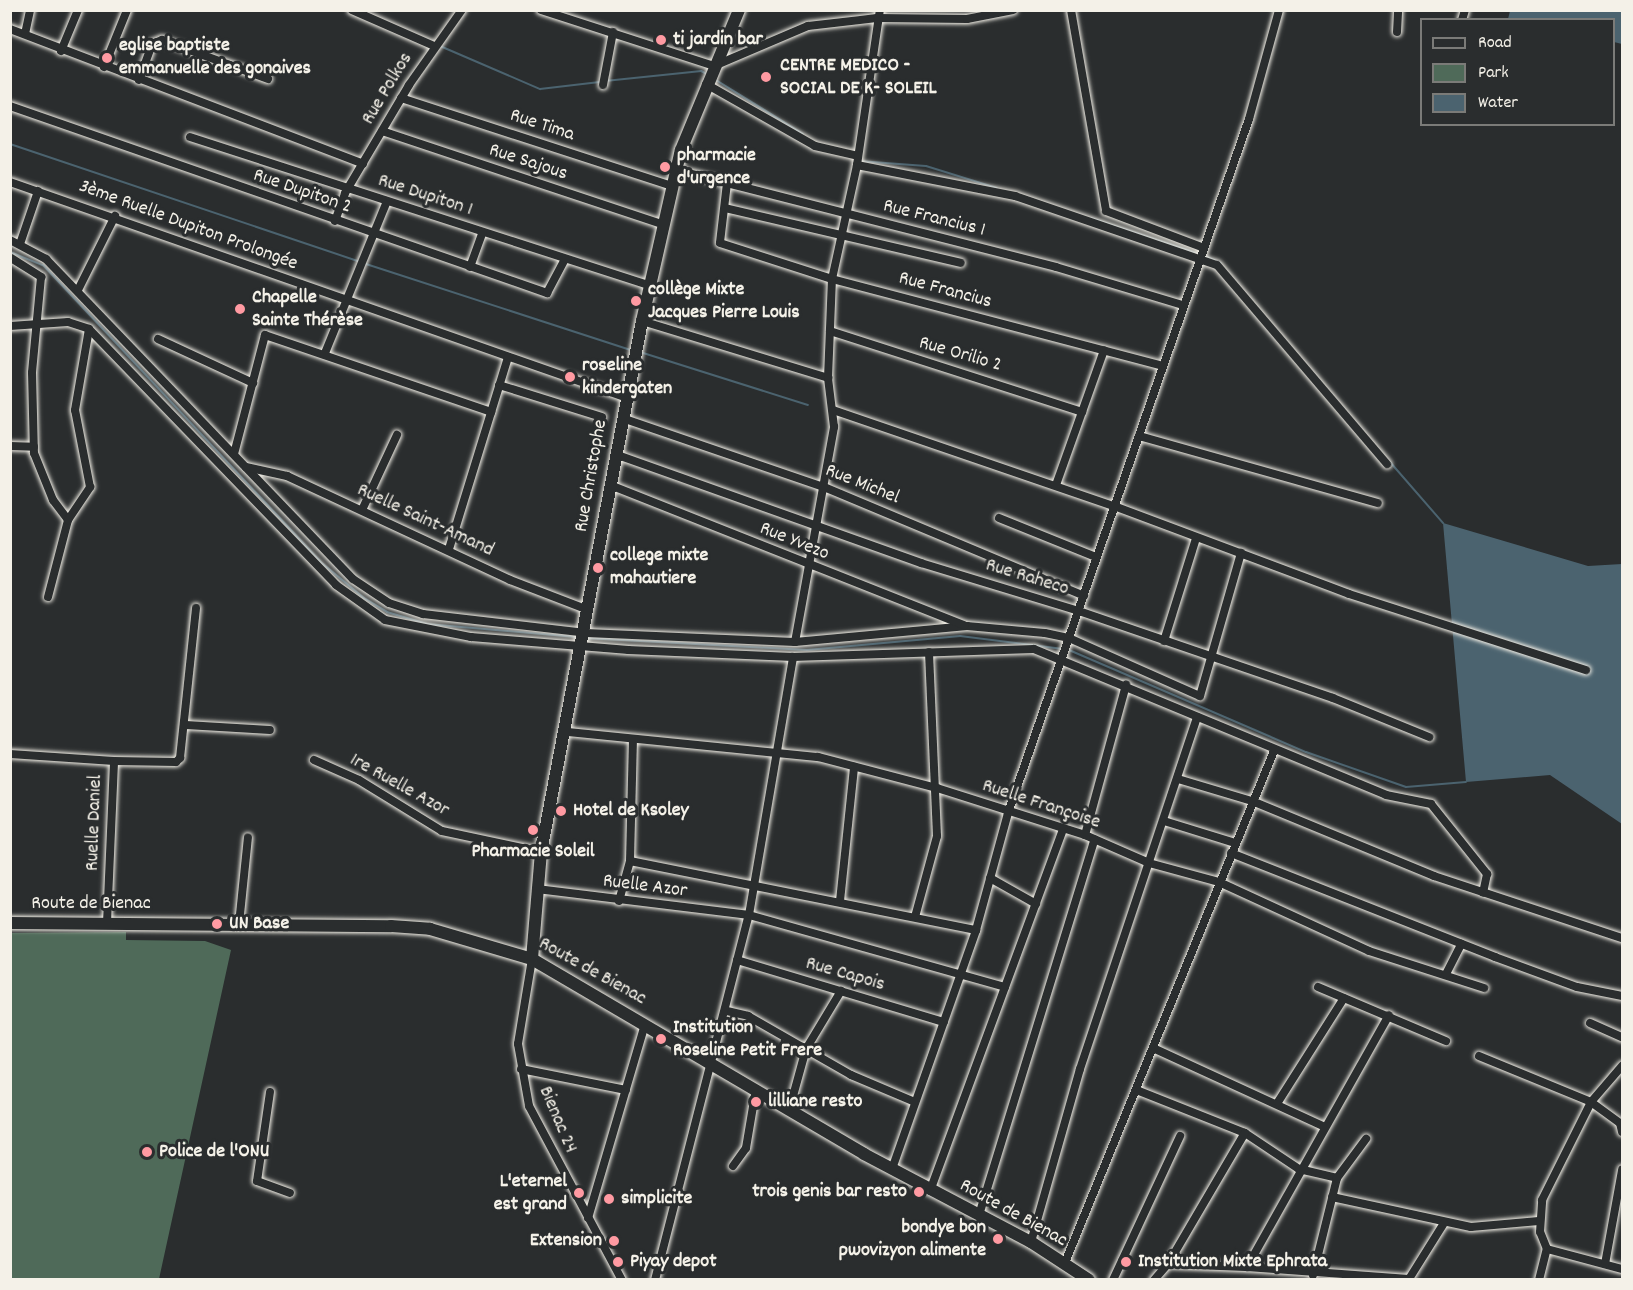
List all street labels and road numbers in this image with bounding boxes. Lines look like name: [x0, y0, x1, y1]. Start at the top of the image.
street label: Rue Polkos: [357, 49, 419, 129]
street label: Rue Tima: [507, 104, 577, 148]
street label: Rue Sajous: [486, 139, 570, 187]
street label: Rue Dupiton 2: [250, 164, 354, 220]
street label: Rue Dupiton 1: [375, 169, 475, 223]
street label: 3ème Ruelle Dupiton Prolongée: [75, 175, 301, 277]
street label: Rue Francius 1: [880, 195, 988, 243]
street label: Rue Francius: [896, 267, 994, 315]
street label: Rue Orilio 2: [916, 332, 1004, 378]
street label: Rue Christophe: [570, 418, 614, 534]
street label: Rue Michel: [821, 459, 903, 511]
street label: Ruelle Saint-Amand: [353, 479, 497, 563]
street label: Rue Yvezo: [756, 517, 832, 567]
street label: Rue Raheco: [982, 554, 1072, 602]
street label: 1re Ruelle Azor: [345, 749, 453, 823]
street label: Ruelle Daniel: [81, 775, 109, 871]
street label: Ruelle Françoise: [979, 775, 1103, 835]
street label: Ruelle Azor: [601, 870, 689, 904]
street label: Route de Bienac: [31, 892, 151, 916]
street label: Route de Bienac: [534, 933, 650, 1011]
street label: Rue Capois: [803, 952, 887, 998]
street label: Bienac 24: [532, 1083, 582, 1157]
street label: Route de Bienac: [955, 1175, 1071, 1253]

